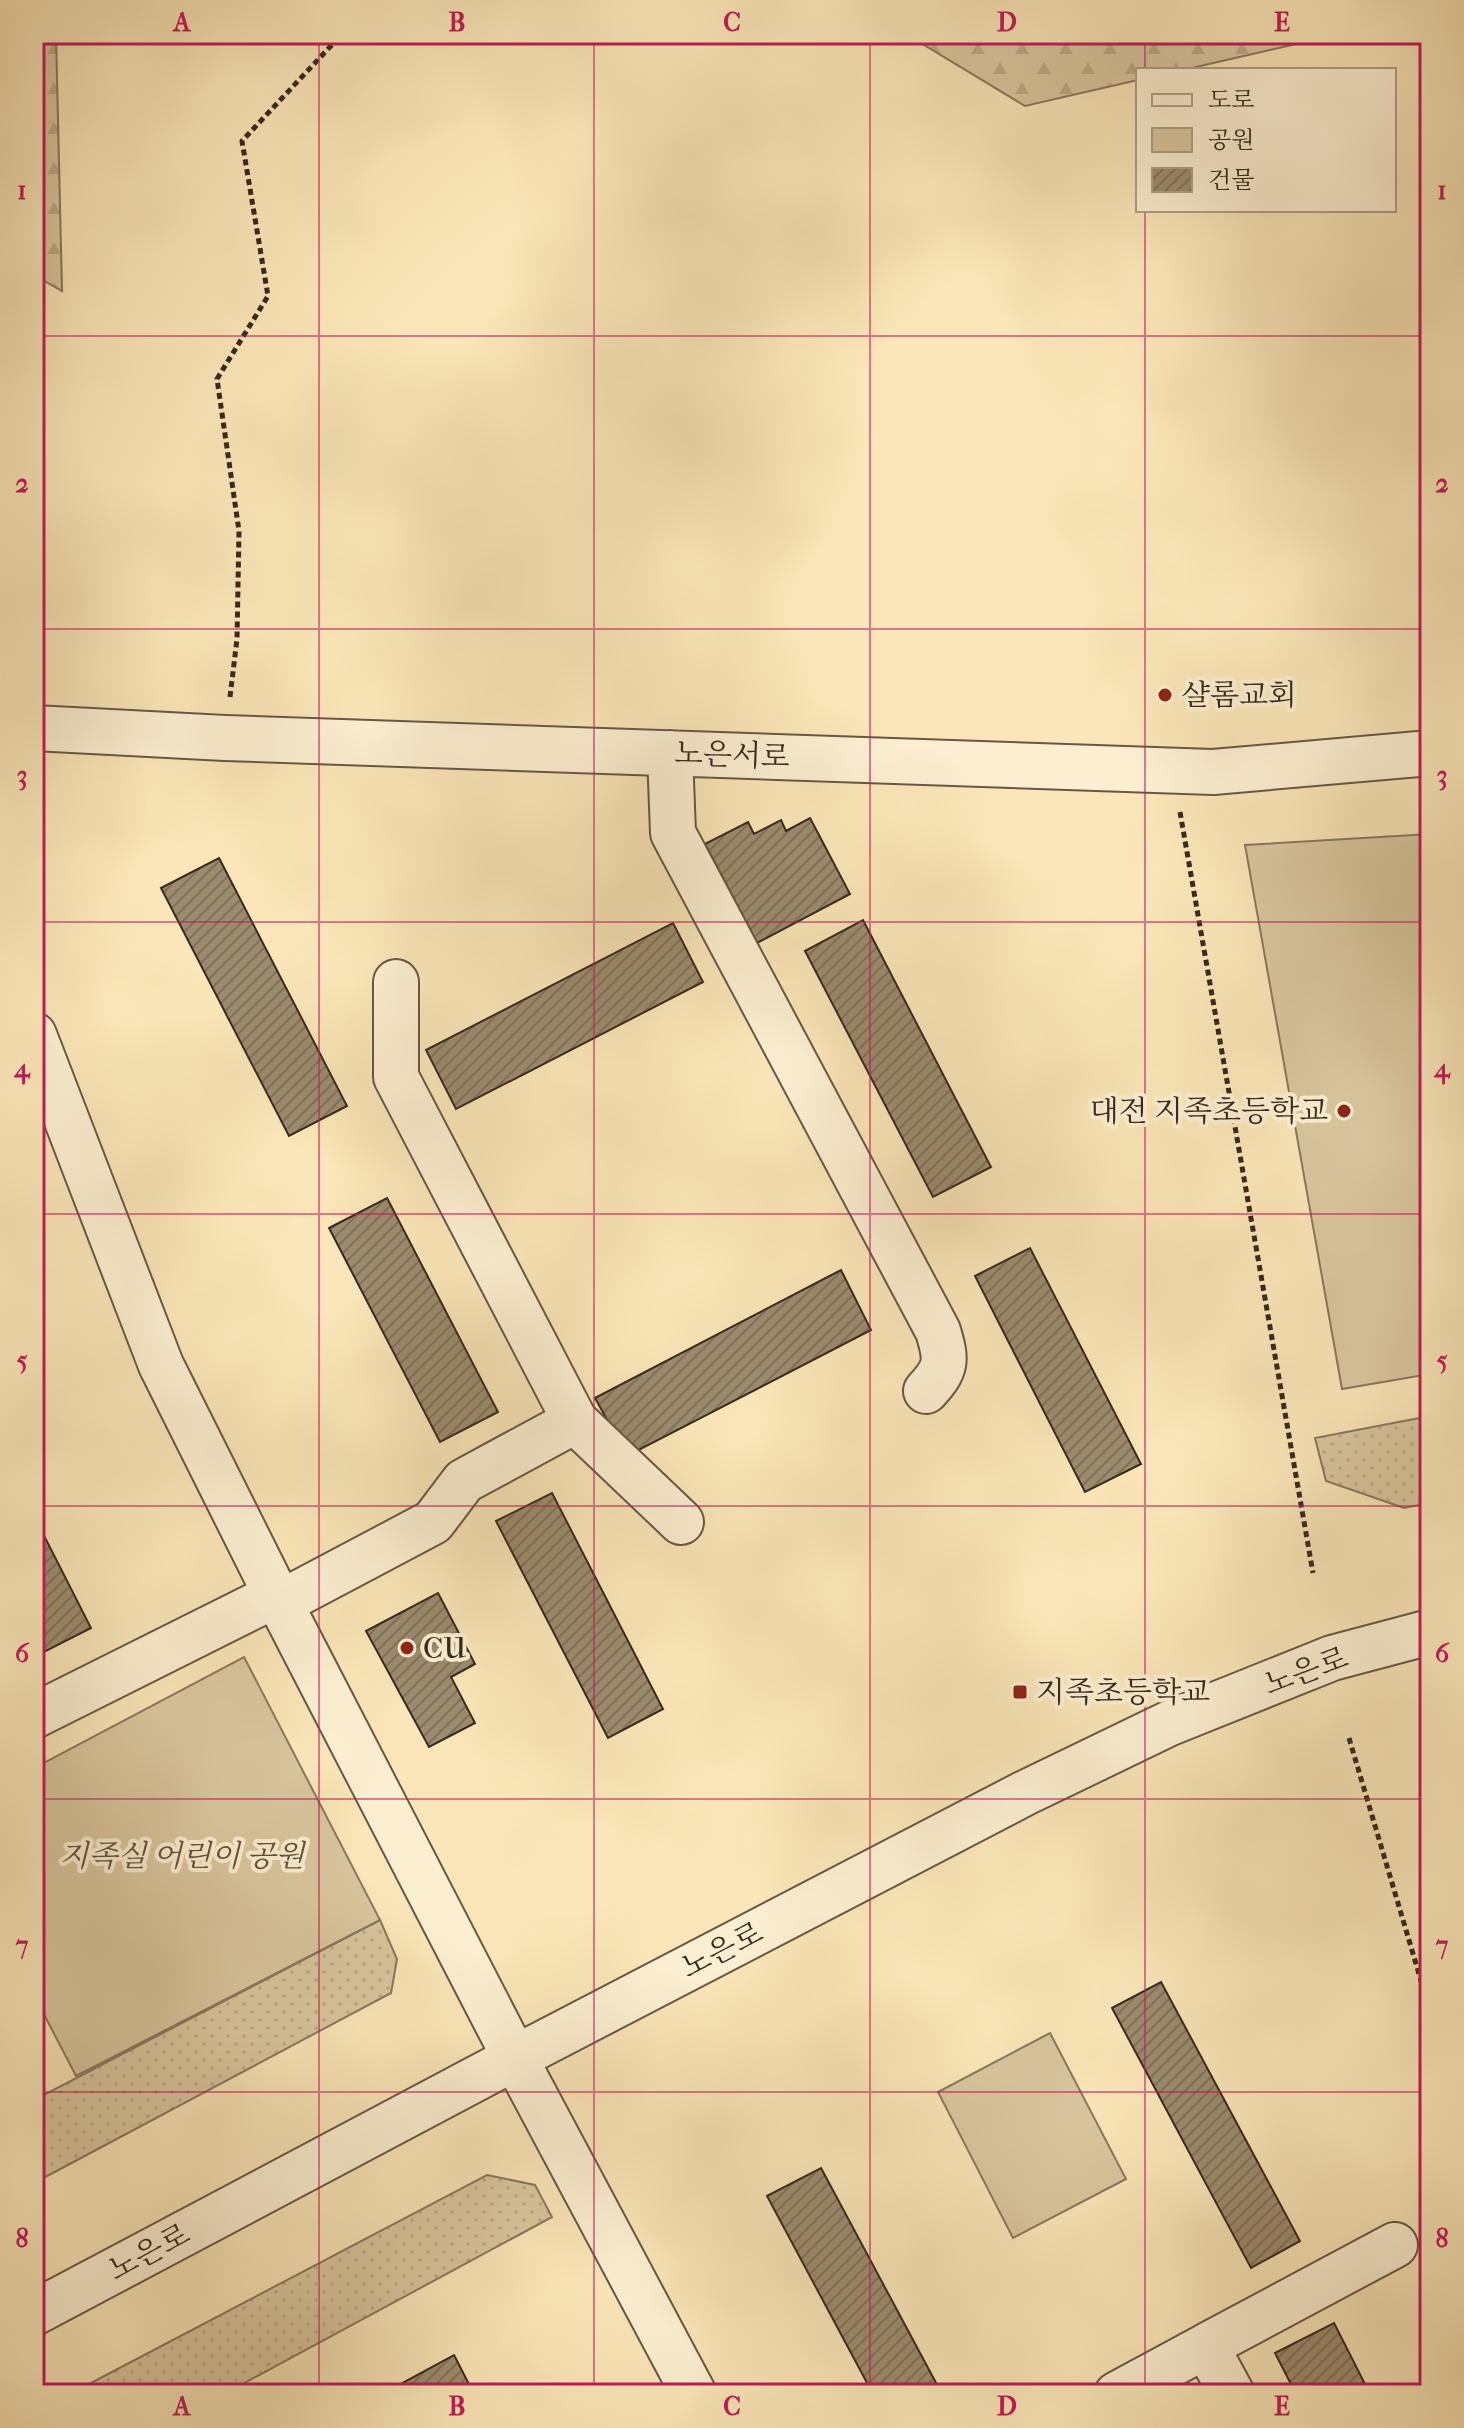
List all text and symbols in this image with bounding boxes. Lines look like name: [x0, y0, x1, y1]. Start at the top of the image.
text: A: [172, 7, 192, 38]
text: B: [449, 7, 466, 38]
text: C: [723, 7, 741, 38]
text: D: [997, 7, 1017, 38]
text: E: [1274, 7, 1290, 38]
legend: [1136, 68, 1396, 212]
text: 도로: [1208, 86, 1254, 114]
text: 공원: [1208, 126, 1254, 154]
text: 건물: [1208, 166, 1254, 194]
text: 1: [17, 175, 27, 206]
text: 1: [1437, 175, 1447, 206]
text: 2: [15, 468, 29, 499]
text: 2: [1435, 468, 1449, 499]
place label: 샬롬교회: [1181, 678, 1297, 713]
marker: 샬롬교회: [1156, 686, 1174, 704]
street label: 노은서로: [673, 736, 791, 775]
text: 3: [17, 760, 27, 791]
text: 3: [1437, 760, 1447, 791]
text: 4: [13, 1053, 31, 1085]
text: 4: [1433, 1053, 1451, 1085]
place label: 대전 지족초등학교: [1090, 1094, 1328, 1129]
marker: 대전 지족초등학교: [1335, 1102, 1353, 1120]
text: 5: [16, 1345, 28, 1376]
text: 5: [1436, 1345, 1448, 1376]
place label: CU: [423, 1631, 467, 1666]
text: 6: [15, 1638, 30, 1669]
text: 6: [1435, 1638, 1450, 1669]
marker: CU: [398, 1639, 416, 1657]
street label: 노은로: [1259, 1640, 1353, 1703]
place label: 지족초등학교: [1036, 1675, 1210, 1710]
marker: 지족초등학교: [1011, 1683, 1029, 1701]
park label: 지족실 어린이 공원: [60, 1839, 306, 1874]
street label: 노은로: [676, 1915, 769, 1986]
text: 7: [15, 1930, 29, 1961]
text: 7: [1435, 1930, 1449, 1961]
street label: 노은로: [103, 2217, 196, 2288]
text: 8: [15, 2223, 29, 2254]
text: 8: [1435, 2223, 1449, 2254]
text: A: [172, 2391, 192, 2422]
text: B: [449, 2391, 466, 2422]
text: C: [723, 2391, 741, 2422]
text: D: [997, 2391, 1017, 2422]
text: E: [1274, 2391, 1290, 2422]

